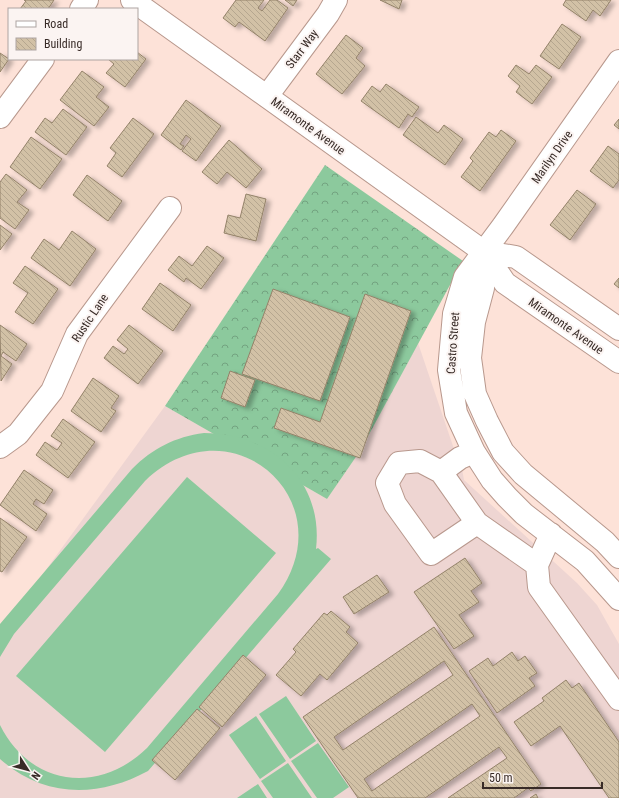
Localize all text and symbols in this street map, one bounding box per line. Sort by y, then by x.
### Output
legend [8,8,138,60]
text: Road [44,17,68,31]
street label: Starr Way [283,27,321,71]
text: Building [44,37,82,51]
street label: Miramonte Avenue [268,94,348,158]
street label: Marilyn Drive [529,127,576,186]
street label: Rustic Lane [69,291,111,345]
street label: Miramonte Avenue [526,295,606,357]
street label: Castro Street [444,311,462,374]
north arrow [8,750,48,790]
scale bar [483,764,602,790]
text: N [28,769,43,782]
text: 50 m [489,771,513,785]

